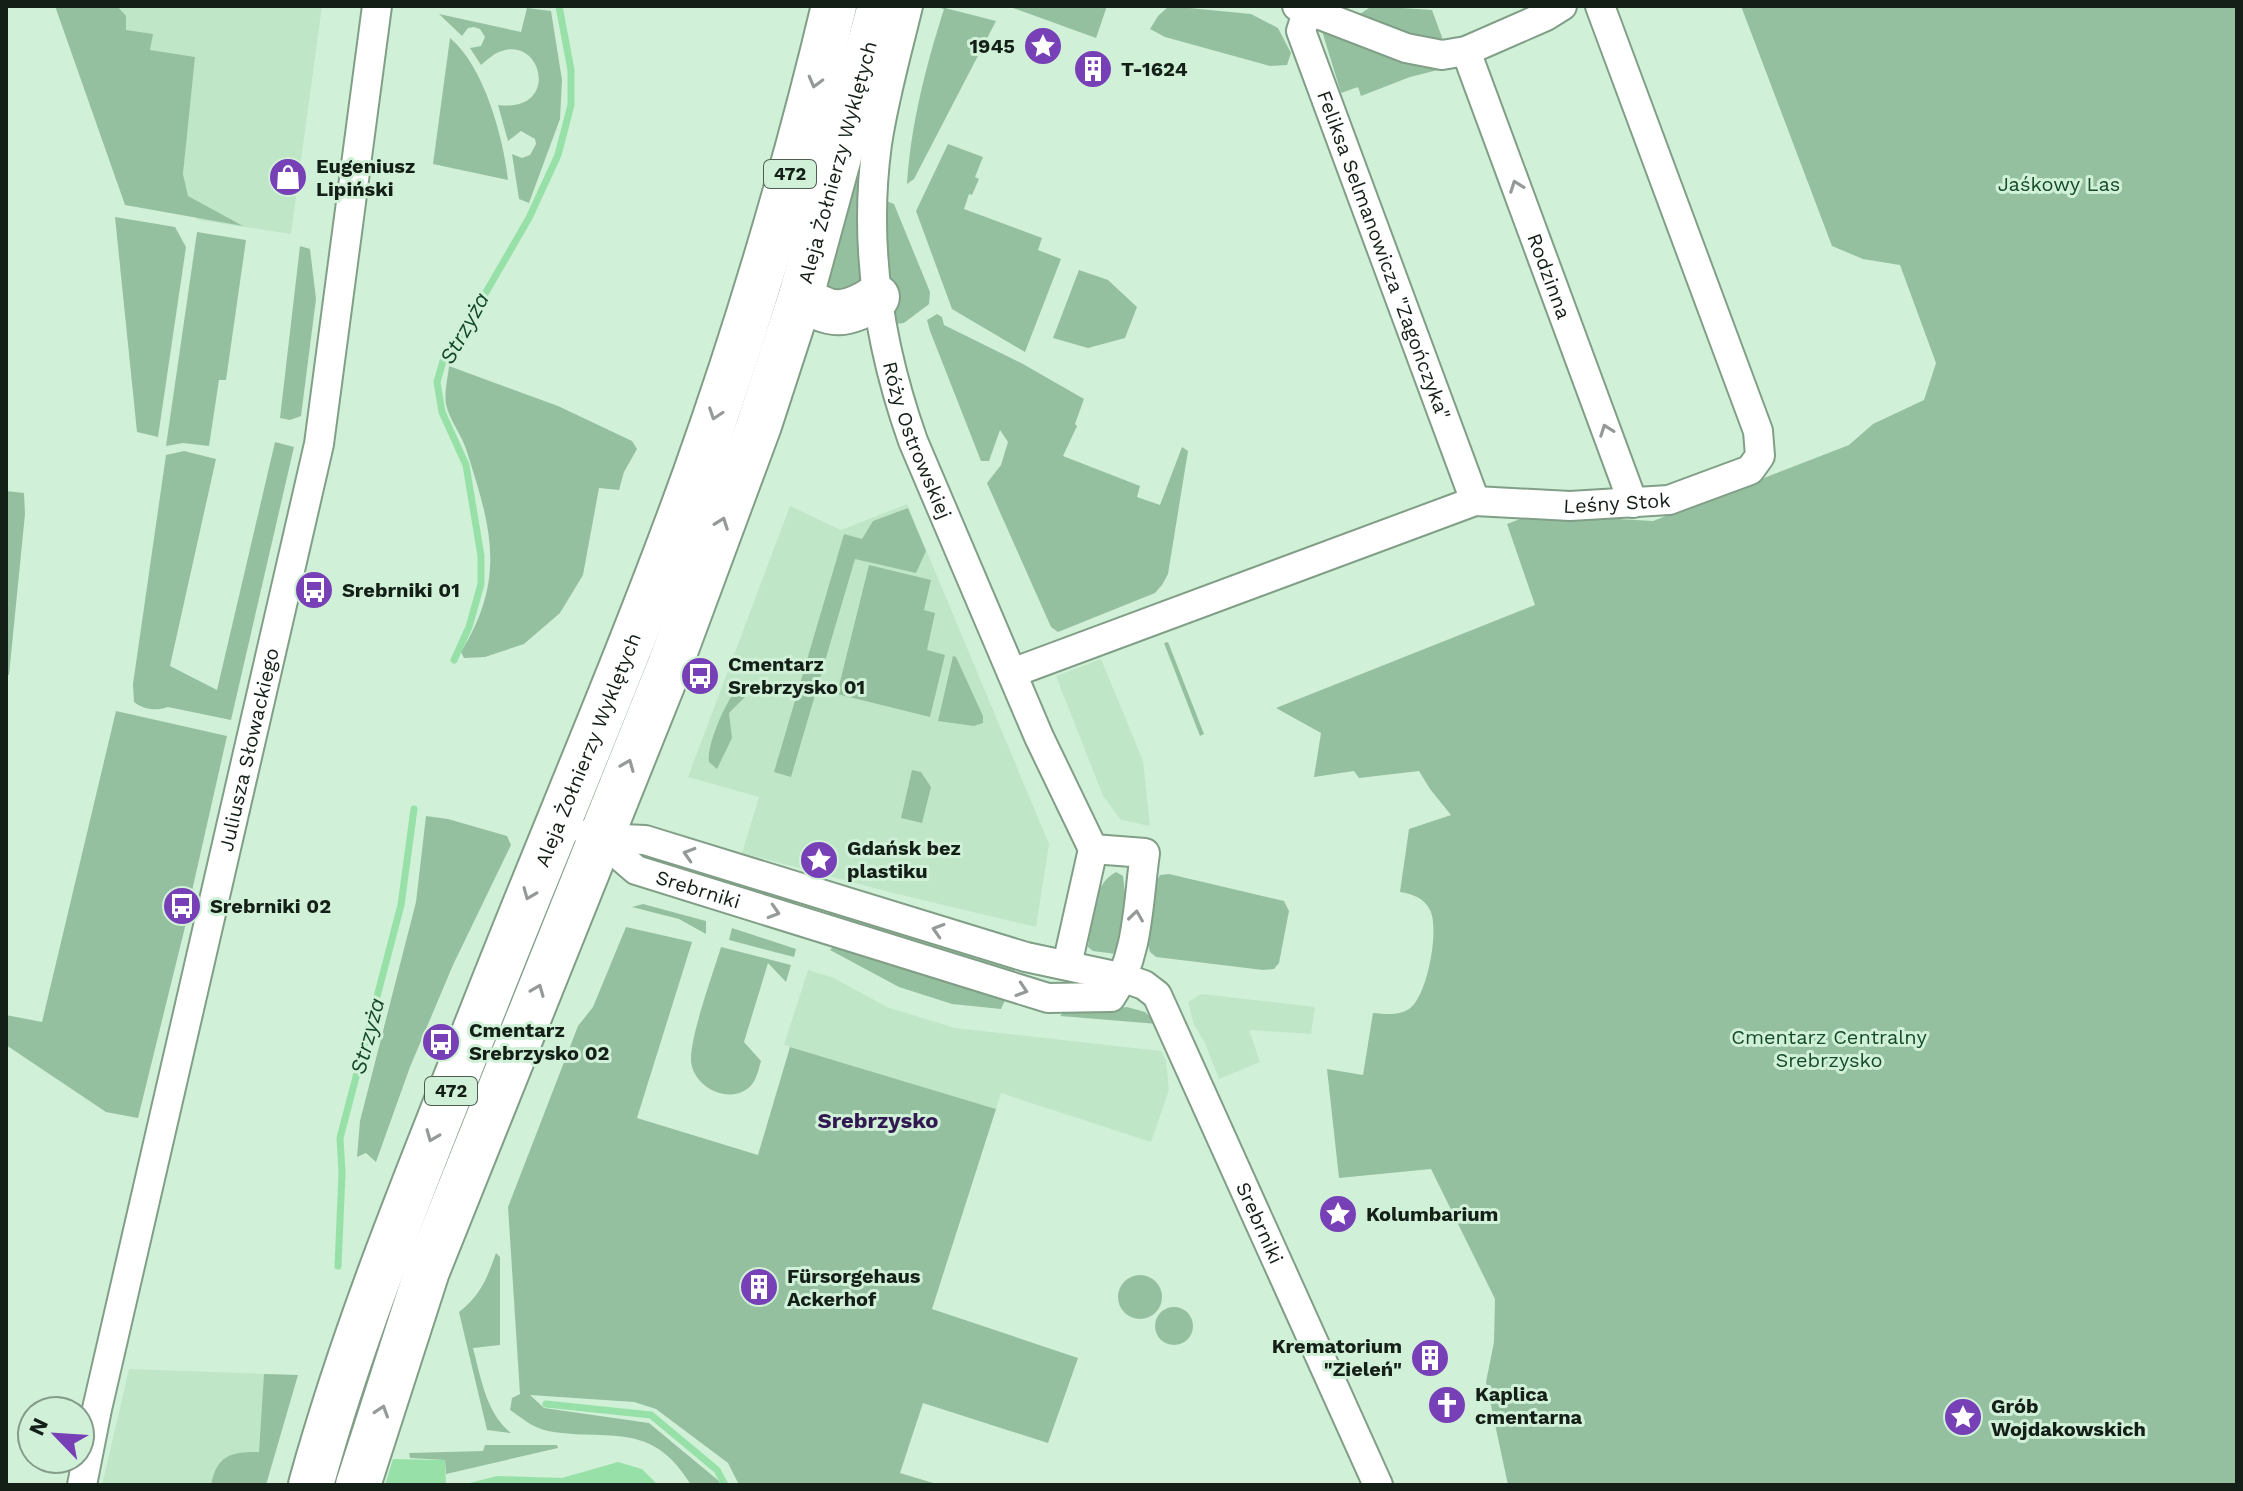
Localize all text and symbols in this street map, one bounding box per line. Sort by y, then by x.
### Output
place icon: 1945 [1022,25,1064,67]
place label: 1945 [969,34,1015,58]
street label: Aleja Żołnierzy Wyklętych [793,38,882,286]
building icon: T-1624 [1072,48,1114,90]
place label: T-1624 [1121,57,1188,81]
one-way arrow [808,74,824,88]
street label: Feliksa Selmanowicza "Zagończyka" [1312,87,1456,423]
place label: Eugeniusz Lipiński [316,154,415,201]
shop icon: Eugeniusz Lipiński [267,156,309,198]
road number: 472 [764,160,816,188]
park label: Jaśkowy Las [1998,172,2120,196]
one-way arrow [1509,180,1525,194]
street label: Rodzinna [1522,230,1576,322]
water label: Strzyża [435,288,494,368]
street label: Róży Ostrowskiej [878,359,957,523]
one-way arrow [709,406,725,420]
one-way arrow [1599,424,1616,438]
street label: Leśny Stok [1563,488,1671,518]
one-way arrow [712,517,729,531]
bus stop icon: Srebrniki 01 [293,569,335,611]
place label: Srebrniki 01 [342,578,460,602]
street label: Aleja Żołnierzy Wyklętych [530,629,646,870]
street label: Juliusza Słowackiego [214,646,284,854]
place label: Cmentarz Srebrzysko 01 [728,652,865,699]
bus stop icon: Cmentarz Srebrzysko 01 [679,655,721,697]
one-way arrow [619,759,635,773]
place label: Gdańsk bez plastiku [847,836,961,883]
place icon: Gdańsk bez plastiku [798,839,840,881]
one-way arrow [683,847,697,863]
street label: Srebrniki [653,865,743,914]
bus stop icon: Srebrniki 02 [161,885,203,927]
one-way arrow [522,886,538,900]
place label: Srebrniki 02 [210,894,331,918]
one-way arrow [767,903,780,919]
one-way arrow [1127,910,1144,923]
one-way arrow [931,923,945,939]
one-way arrow [1015,981,1028,997]
one-way arrow [528,984,545,998]
water label: Strzyża [345,995,390,1077]
place label: Cmentarz Srebrzysko 02 [469,1018,610,1065]
bus stop icon: Cmentarz Srebrzysko 02 [420,1021,462,1063]
park label: Cmentarz Centralny Srebrzysko [1731,1025,1927,1072]
road number: 472 [425,1077,477,1105]
district label: Srebrzysko [818,1108,938,1133]
one-way arrow [426,1128,442,1142]
street label: Srebrniki [1231,1178,1289,1267]
place icon: Kolumbarium [1317,1193,1359,1235]
place label: Kolumbarium [1366,1202,1498,1226]
place label: Fürsorgehaus Ackerhof [787,1264,921,1311]
building icon: Fürsorgehaus Ackerhof [738,1266,780,1308]
place label: Krematorium "Zieleń" [1272,1334,1402,1381]
building icon: Krematorium "Zieleń" [1409,1337,1451,1379]
place label: Kaplica cmentarna [1475,1382,1583,1429]
church icon: Kaplica cmentarna [1426,1384,1468,1426]
place label: Grób Wojdakowskich [1991,1394,2146,1441]
north arrow [16,1395,96,1475]
place icon: Grób Wojdakowskich [1942,1396,1984,1438]
one-way arrow [372,1404,388,1418]
text: N [24,1414,53,1439]

